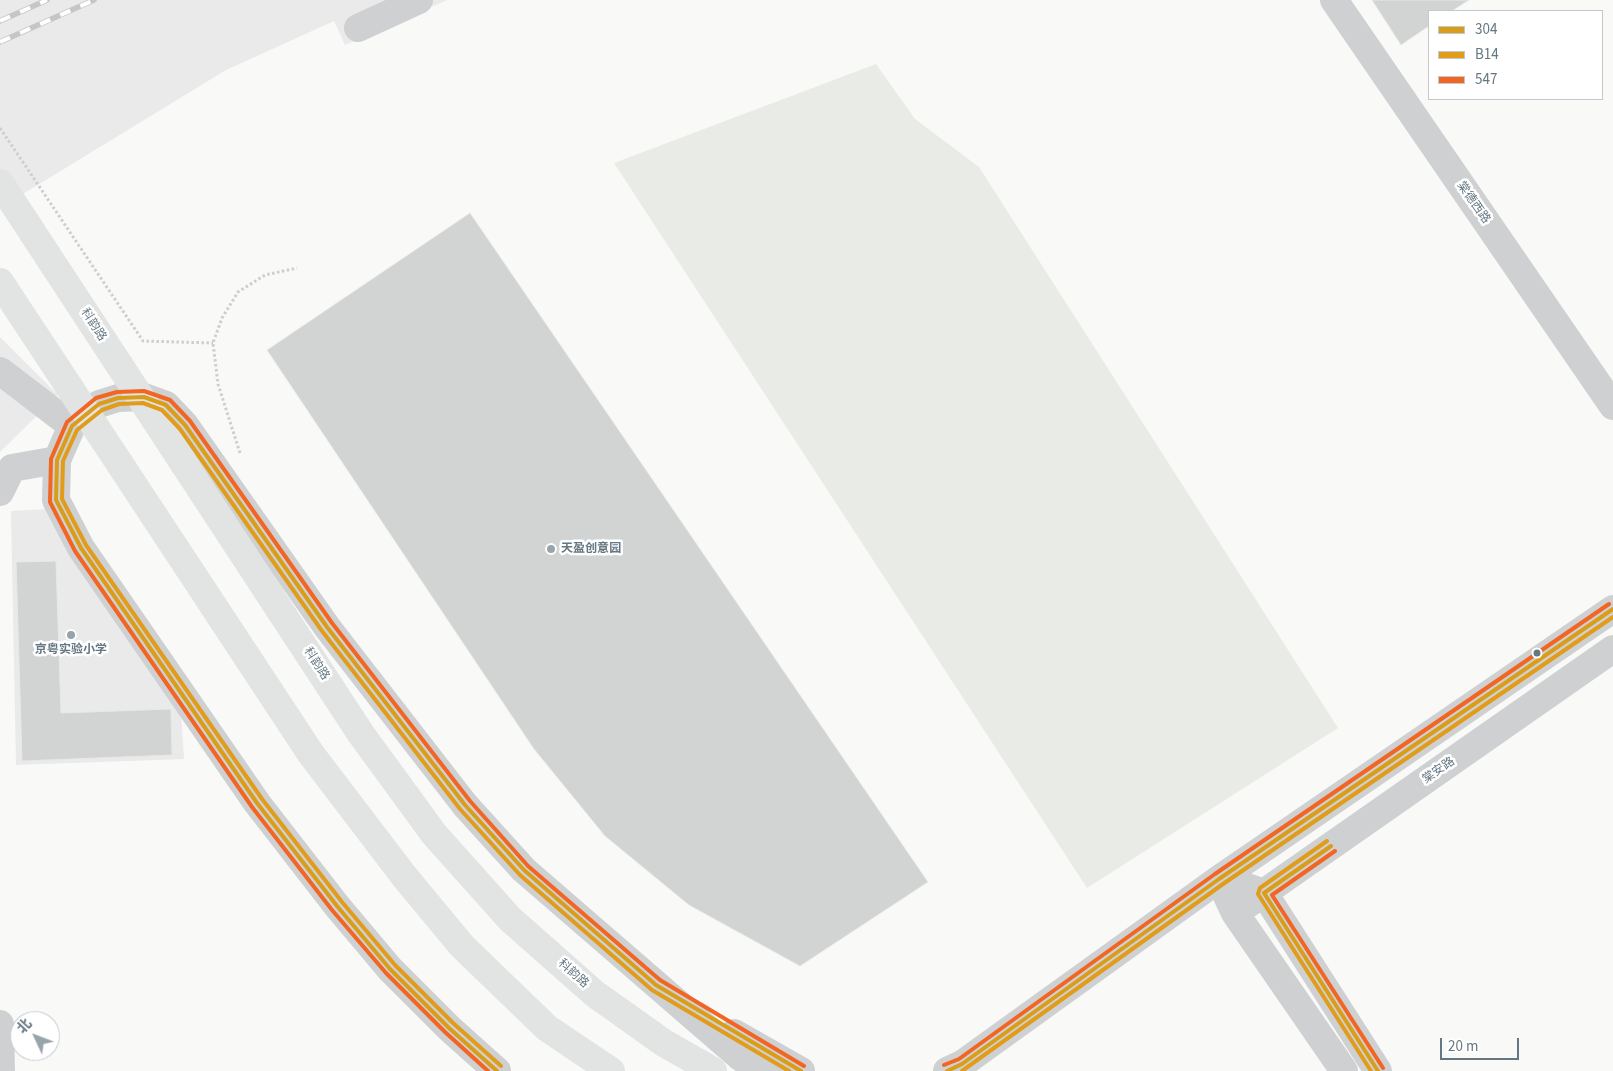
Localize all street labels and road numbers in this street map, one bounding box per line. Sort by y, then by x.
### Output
street label: 棠德西路 [1453,179,1493,227]
street label: 科韵路 [77,306,109,344]
street label: 科韵路 [300,645,332,683]
street label: 棠安路 [1420,755,1458,787]
street label: 科韵路 [555,957,591,991]

